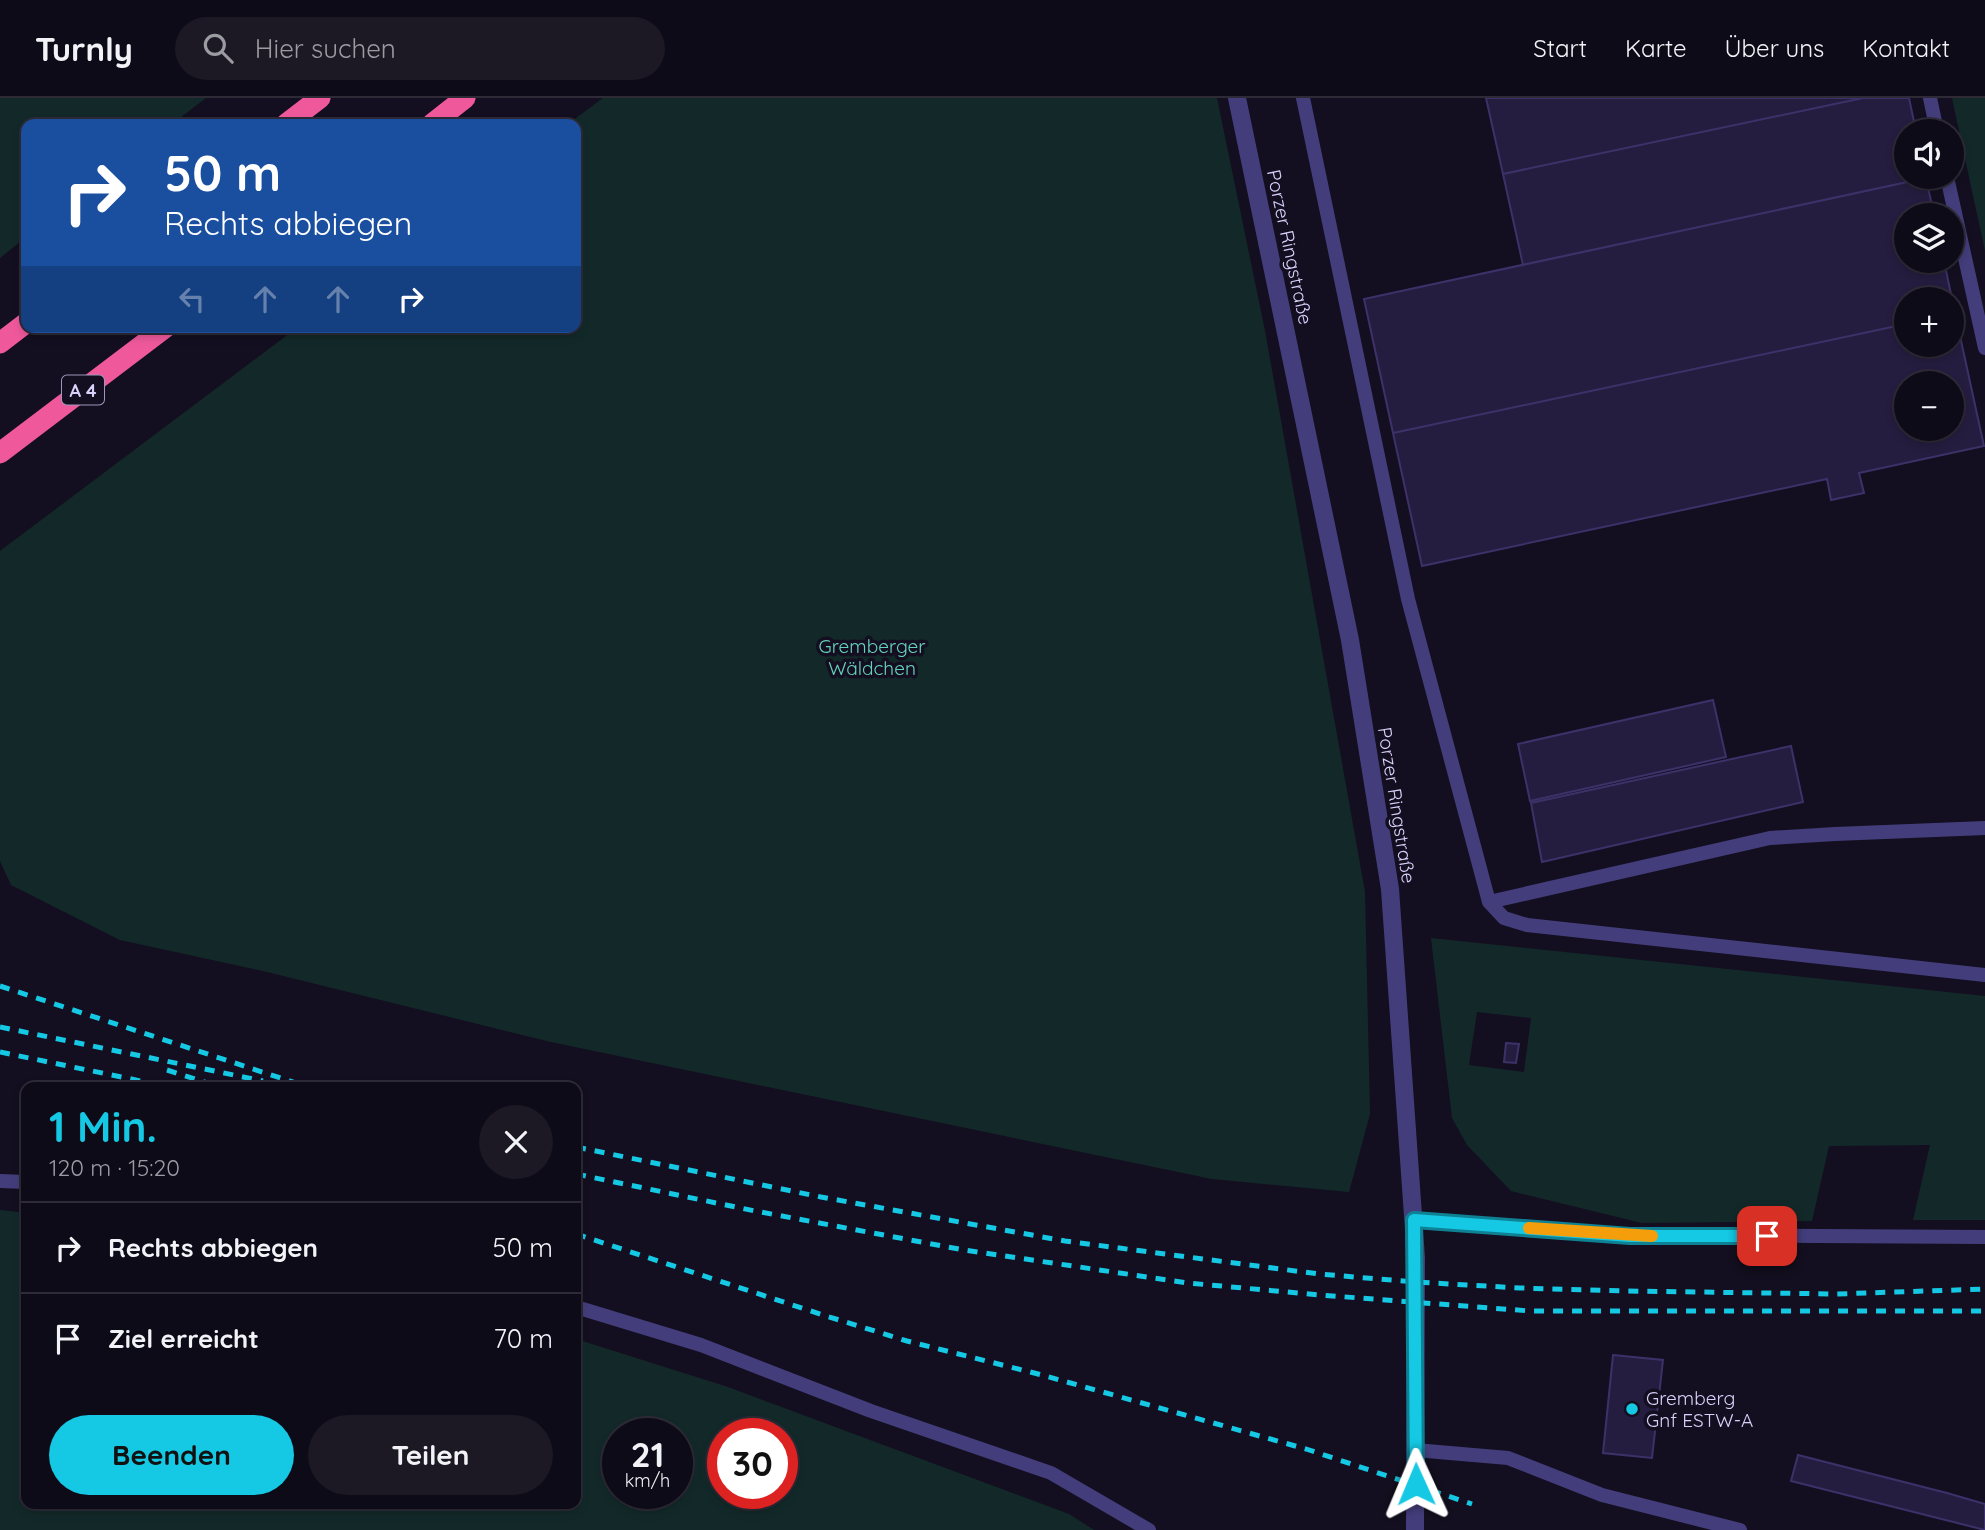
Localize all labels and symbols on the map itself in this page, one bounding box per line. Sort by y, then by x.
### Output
street label: Porzer Ringstraße [1262,167,1318,327]
road number: A 4 [62,376,104,404]
park label: Gremberger Wäldchen [819,634,926,680]
street label: Porzer Ringstraße [1373,725,1421,885]
pin [1737,1206,1797,1266]
place label: Gremberg Gnf ESTW-A [1646,1386,1753,1432]
marker: Gremberg Gnf ESTW-A [1624,1401,1640,1417]
speed limit sign: 30 [707,1418,798,1509]
position arrow [1379,1447,1453,1521]

